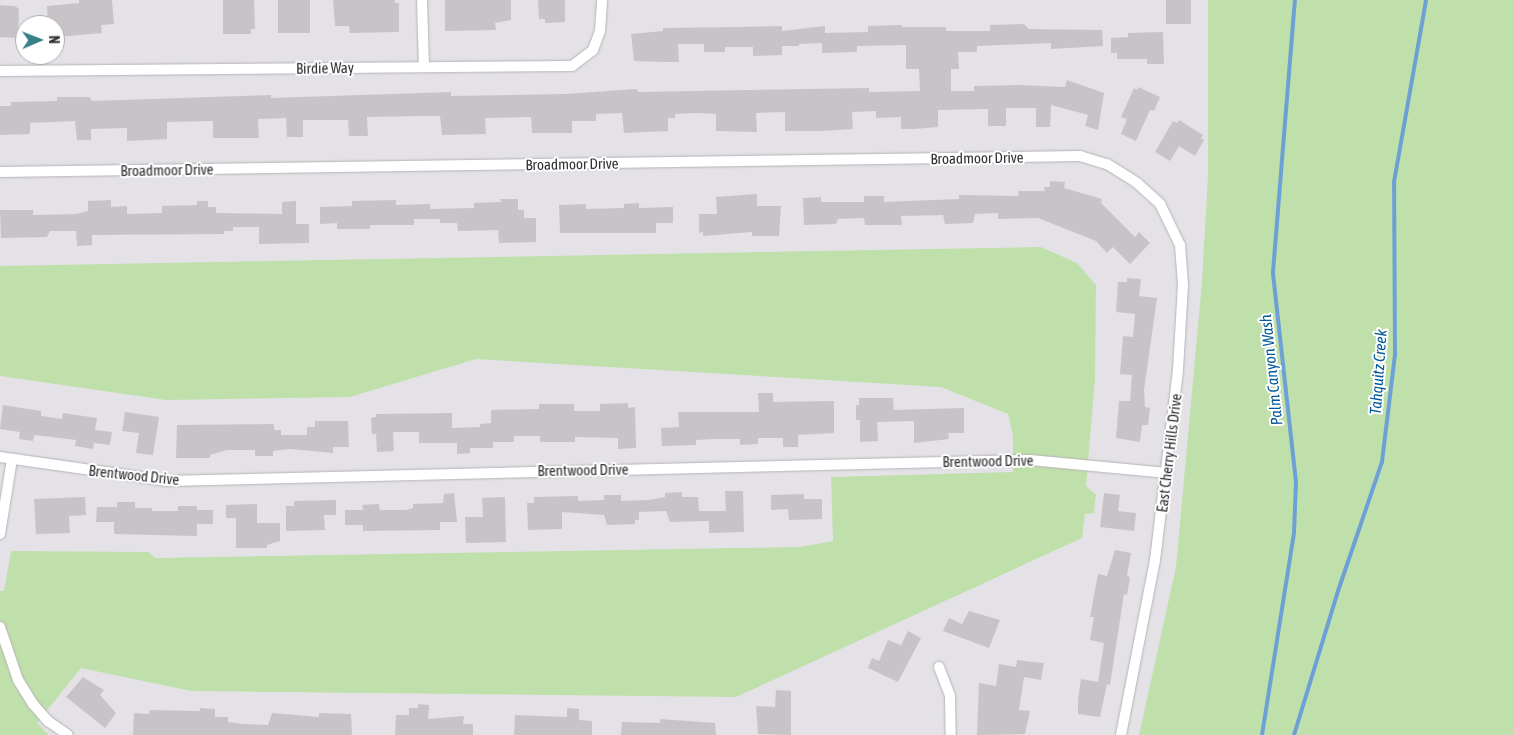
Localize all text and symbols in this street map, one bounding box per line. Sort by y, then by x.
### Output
north arrow [15,15,65,65]
text: N [46,35,62,44]
street label: Birdie Way [296,58,354,78]
street label: Broadmoor Drive [930,148,1024,168]
street label: Broadmoor Drive [525,154,619,174]
street label: Broadmoor Drive [120,160,214,180]
water label: Palm Canyon Wash [1256,314,1286,426]
water label: Tahquitz Creek [1365,329,1391,415]
street label: East Cherry Hills Drive [1153,393,1185,513]
street label: Brentwood Drive [942,451,1034,471]
street label: Brentwood Drive [537,460,629,480]
street label: Brentwood Drive [88,461,180,489]

